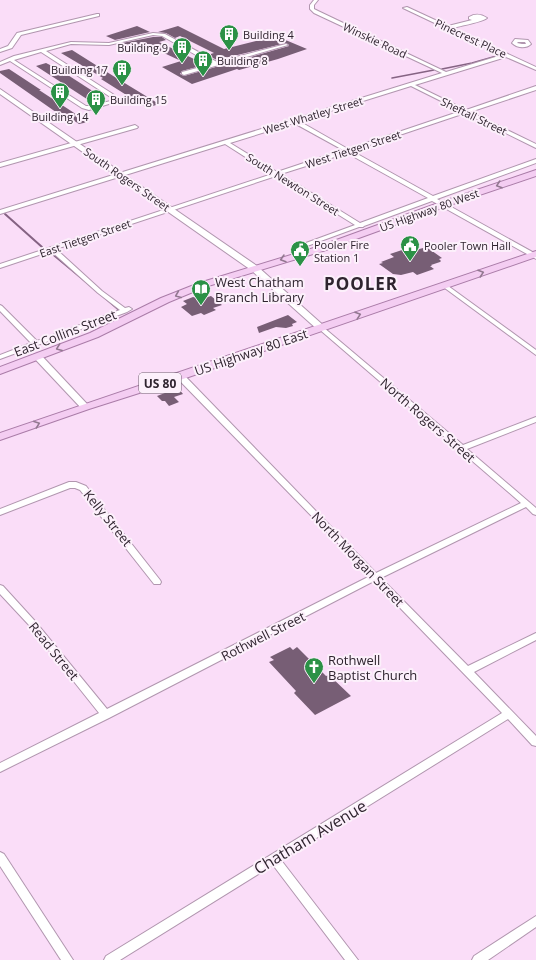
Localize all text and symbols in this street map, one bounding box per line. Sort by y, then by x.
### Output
street label: Pinecrest Place [433,15,509,61]
street label: Winskie Road [341,19,409,61]
building icon: Building 4 [218,23,240,51]
place label: Building 4 [243,27,294,42]
building icon: Building 9 [171,36,193,64]
place label: Building 9 [117,40,168,55]
building icon: Building 8 [192,49,214,77]
place label: Building 8 [217,53,268,68]
building icon: Building 17 [111,58,133,86]
place label: Building 17 [51,62,108,77]
building icon: Building 14 [49,81,71,109]
building icon: Building 15 [85,88,107,116]
place label: Building 15 [110,92,167,107]
street label: West Whatley Street [261,93,365,137]
street label: Sheftall Street [438,94,510,139]
place label: Building 14 [31,109,89,124]
street label: West Tietgen Street [303,126,403,172]
street label: South Rogers Street [81,144,173,214]
street label: South Newton Street [244,149,342,219]
one-way arrow [496,181,503,189]
street label: US Highway 80 West [377,185,481,235]
street label: East Tietgen Street [37,215,133,261]
public building icon: Pooler Town Hall [399,234,421,262]
place label: Pooler Fire Station 1 [314,237,369,265]
place label: Pooler Town Hall [424,238,511,253]
public building icon: Pooler Fire Station 1 [289,239,311,267]
one-way arrow [280,254,287,263]
one-way arrow [477,269,484,278]
district label: POOLER [324,272,398,295]
place label: West Chatham Branch Library [215,273,304,306]
library icon: West Chatham Branch Library [190,278,212,306]
one-way arrow [174,290,182,298]
street label: East Collins Street [11,305,119,361]
one-way arrow [354,311,361,320]
street label: US Highway 80 East [192,324,310,380]
one-way arrow [56,344,63,352]
road number: US 80 [139,373,181,393]
street label: North Rogers Street [377,374,480,466]
one-way arrow [33,421,40,429]
street label: Kelly Street [80,486,137,550]
street label: North Morgan Street [308,508,408,611]
street label: Rothwell Street [218,607,308,665]
street label: Read Street [25,618,83,684]
place label: Rothwell Baptist Church [328,651,417,684]
church icon: Rothwell Baptist Church [303,656,325,684]
street label: Chatham Avenue [250,795,370,879]

